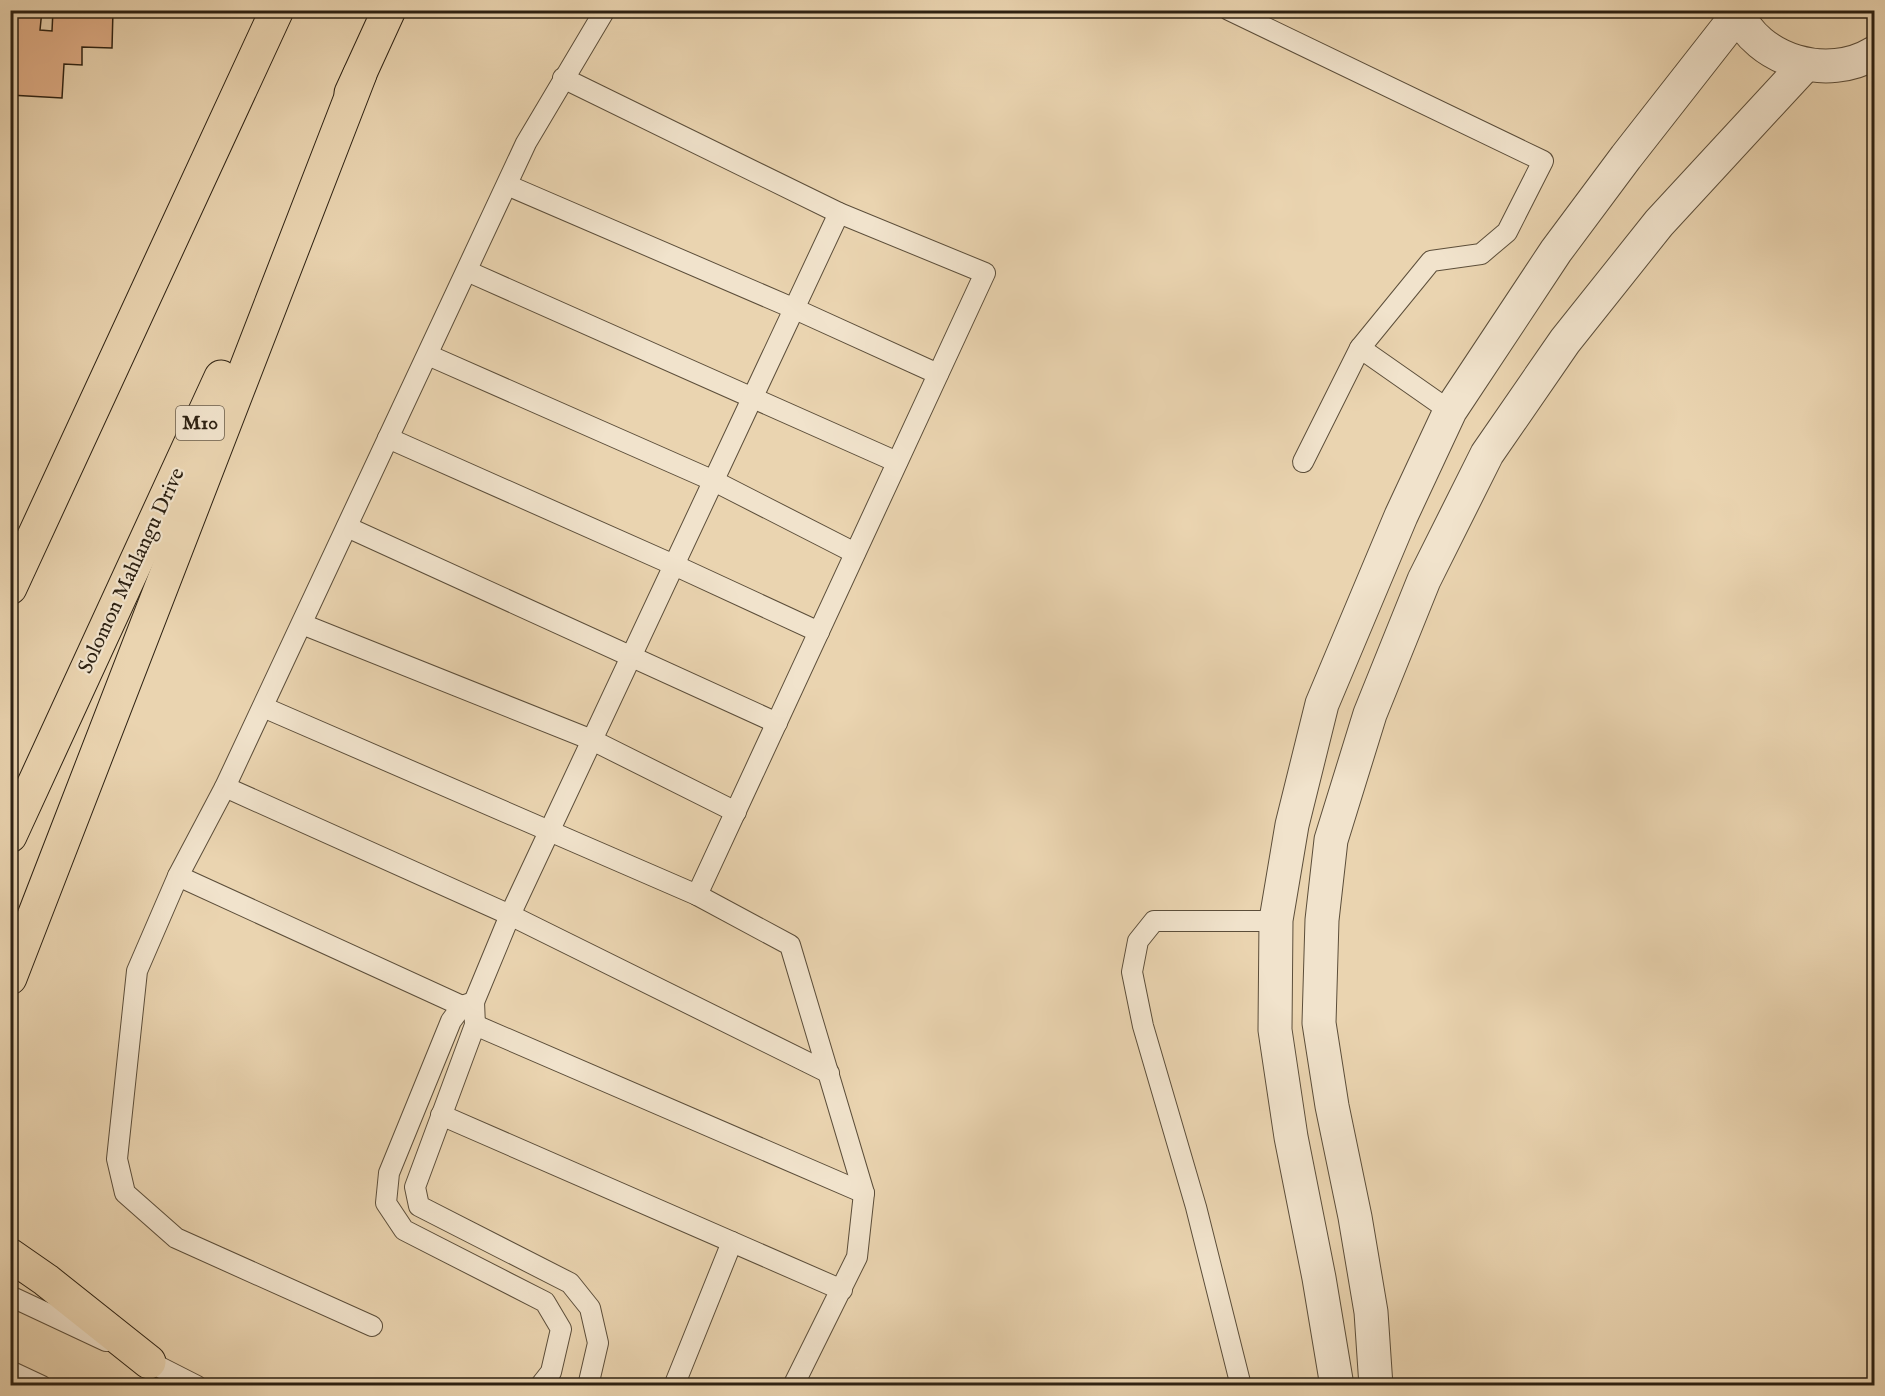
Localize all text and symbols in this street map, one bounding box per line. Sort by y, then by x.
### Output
road number: M10 [176,406,224,440]
street label: Solomon Mahlangu Drive [72,464,192,678]

